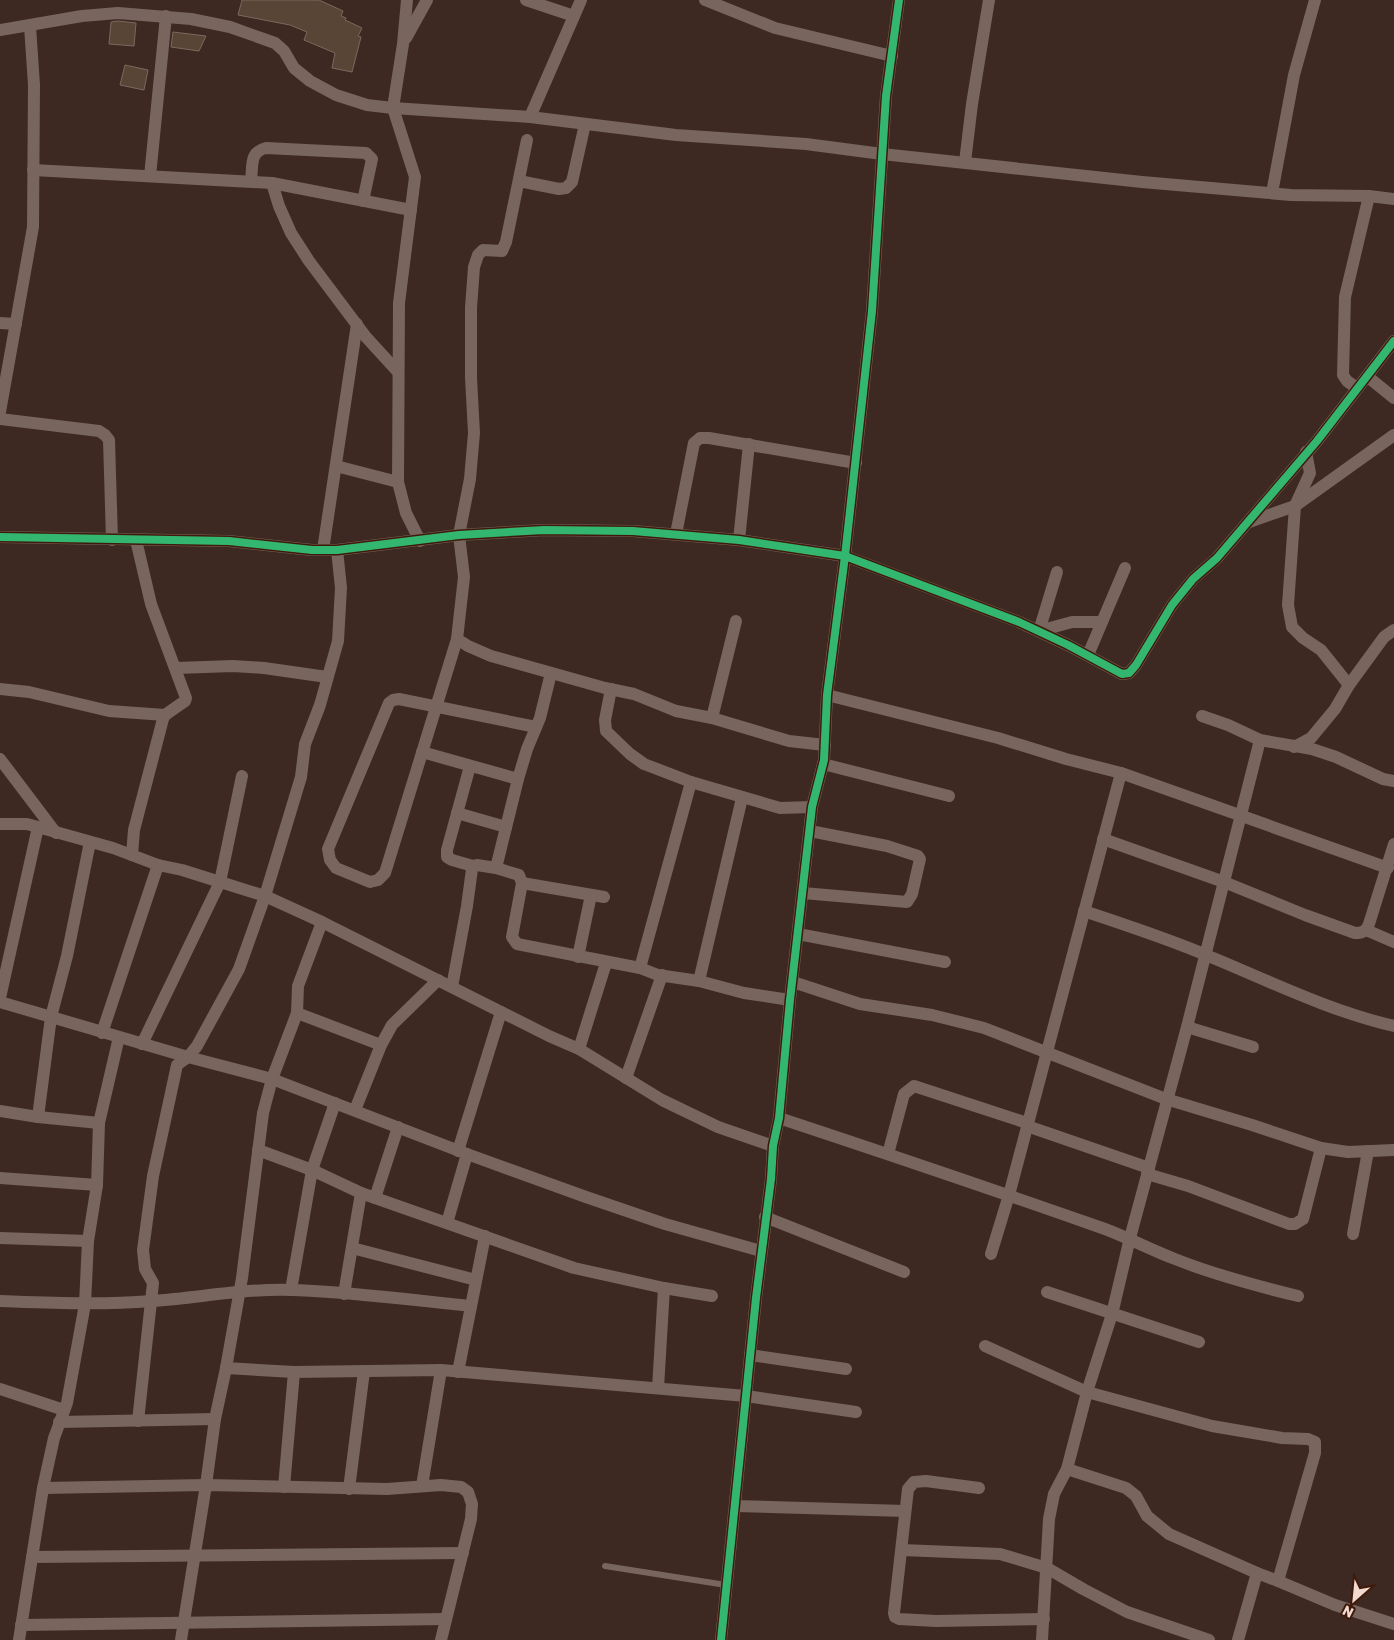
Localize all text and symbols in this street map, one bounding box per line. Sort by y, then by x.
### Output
north arrow [1329,1575,1379,1625]
text: N [1340,1601,1357,1621]

